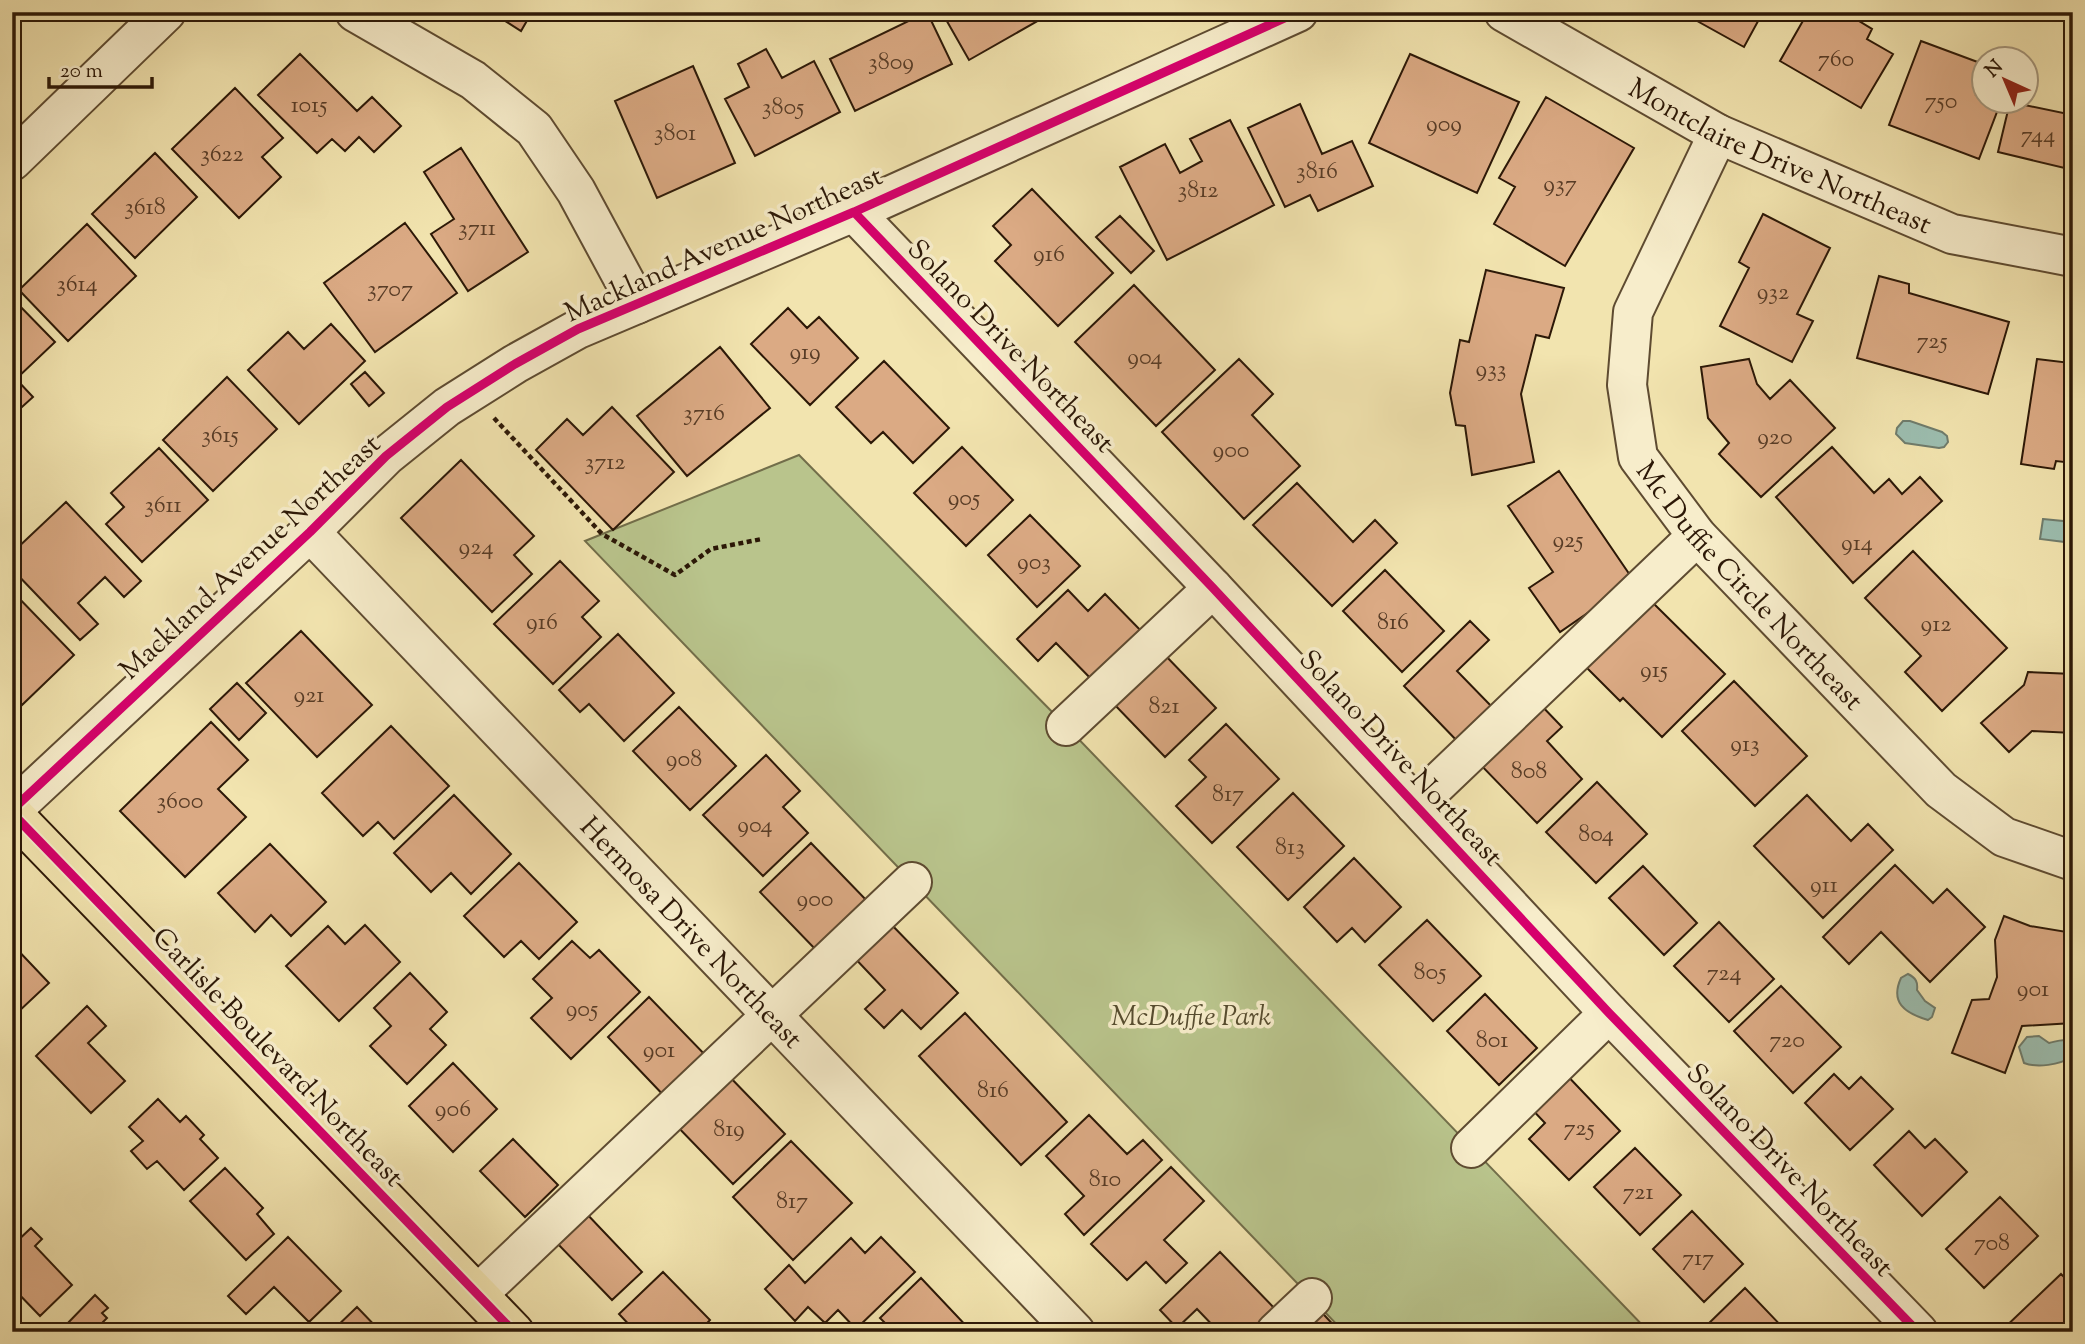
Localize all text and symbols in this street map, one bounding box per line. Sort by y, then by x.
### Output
house number: 760 [1818,43,1854,77]
scale bar [49,46,152,90]
house number: 3809 [868,46,914,80]
north arrow [1969,46,2039,116]
text: N [1980,55,2010,85]
text: 20 m [60,57,103,87]
street label: Montclaire Drive Northeast [1620,70,1937,246]
house number: 750 [1925,85,1957,119]
house number: 1015 [291,89,327,123]
house number: 3805 [762,91,804,125]
house number: 909 [1426,108,1462,142]
house number: 3801 [654,117,696,151]
house number: 744 [2021,119,2055,153]
house number: 3622 [200,138,244,172]
house number: 3816 [1296,155,1338,189]
street label: Mackland Avenue Northeast [559,157,890,334]
house number: 937 [1543,168,1577,202]
house number: 3812 [1177,174,1219,208]
house number: 3618 [124,191,166,225]
house number: 3711 [458,212,496,246]
street label: Solano Drive Northeast [897,231,1123,463]
house number: 916 [1033,238,1065,272]
house number: 3614 [56,268,98,302]
house number: 3707 [367,273,413,307]
house number: 932 [1757,276,1789,310]
house number: 725 [1916,325,1948,359]
house number: 919 [789,336,821,370]
house number: 904 [1127,341,1163,375]
house number: 933 [1475,353,1507,387]
house number: 3716 [683,397,725,431]
house number: 3615 [201,419,239,453]
house number: 920 [1757,421,1793,455]
street label: Mackland Avenue Northeast [111,426,391,690]
house number: 900 [1212,434,1250,468]
house number: 3712 [584,446,626,480]
street label: Mc Duffie Circle Northeast [1625,454,1872,721]
house number: 905 [948,482,980,516]
house number: 3611 [144,489,182,523]
house number: 925 [1552,524,1584,558]
house number: 914 [1841,527,1873,561]
house number: 924 [459,531,494,565]
house number: 903 [1017,546,1051,580]
house number: 916 [526,606,558,640]
house number: 816 [1377,606,1409,640]
house number: 912 [1920,608,1952,642]
street label: Solano Drive Northeast [1289,642,1511,877]
house number: 915 [1640,654,1668,688]
house number: 921 [293,679,325,713]
house number: 821 [1148,690,1180,724]
house number: 913 [1730,728,1760,762]
house number: 908 [666,743,702,777]
house number: 808 [1511,755,1547,789]
house number: 817 [1212,778,1244,812]
house number: 3600 [157,785,203,819]
street label: Hermosa Drive Northeast [569,809,811,1059]
house number: 904 [737,809,773,843]
house number: 804 [1578,818,1614,852]
house number: 813 [1275,831,1305,865]
house number: 911 [1810,869,1838,903]
house number: 900 [796,883,834,917]
street label: Carlisle Boulevard Northeast [142,919,412,1197]
house number: 805 [1414,956,1446,990]
house number: 724 [1706,957,1742,991]
house number: 901 [2017,973,2049,1007]
house number: 905 [566,993,598,1027]
park label: McDuffie Park [1111,998,1271,1038]
house number: 801 [1476,1024,1508,1058]
house number: 720 [1769,1024,1805,1058]
house number: 901 [643,1034,675,1068]
street label: Solano Drive Northeast [1676,1055,1902,1287]
house number: 816 [977,1074,1009,1108]
house number: 906 [435,1093,471,1127]
house number: 725 [1563,1112,1595,1146]
house number: 819 [713,1113,745,1147]
house number: 810 [1089,1163,1121,1197]
house number: 721 [1622,1176,1654,1210]
house number: 817 [776,1185,808,1219]
house number: 708 [1974,1227,2010,1261]
house number: 717 [1682,1242,1714,1276]

